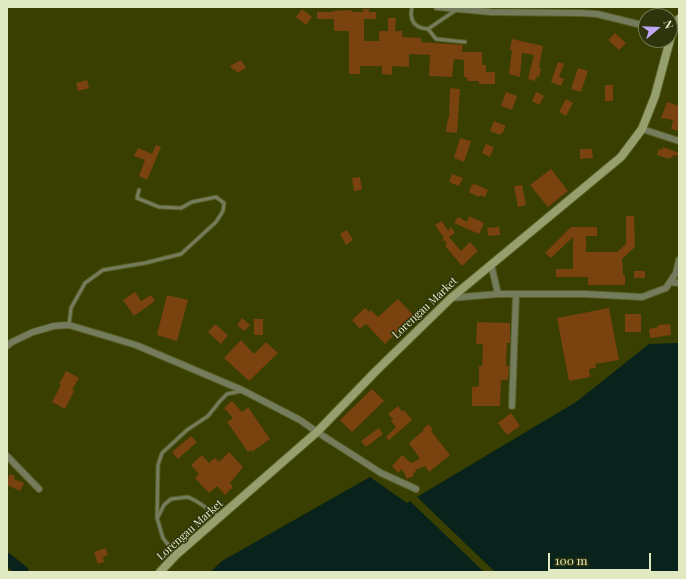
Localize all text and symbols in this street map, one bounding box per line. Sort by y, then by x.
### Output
north arrow [638,8,678,48]
text: N [660,18,677,30]
street label: Lorengau Market [390,274,460,342]
street label: Lorengau Market [154,497,226,563]
scale bar [550,545,653,571]
text: 100 m [555,552,587,568]

